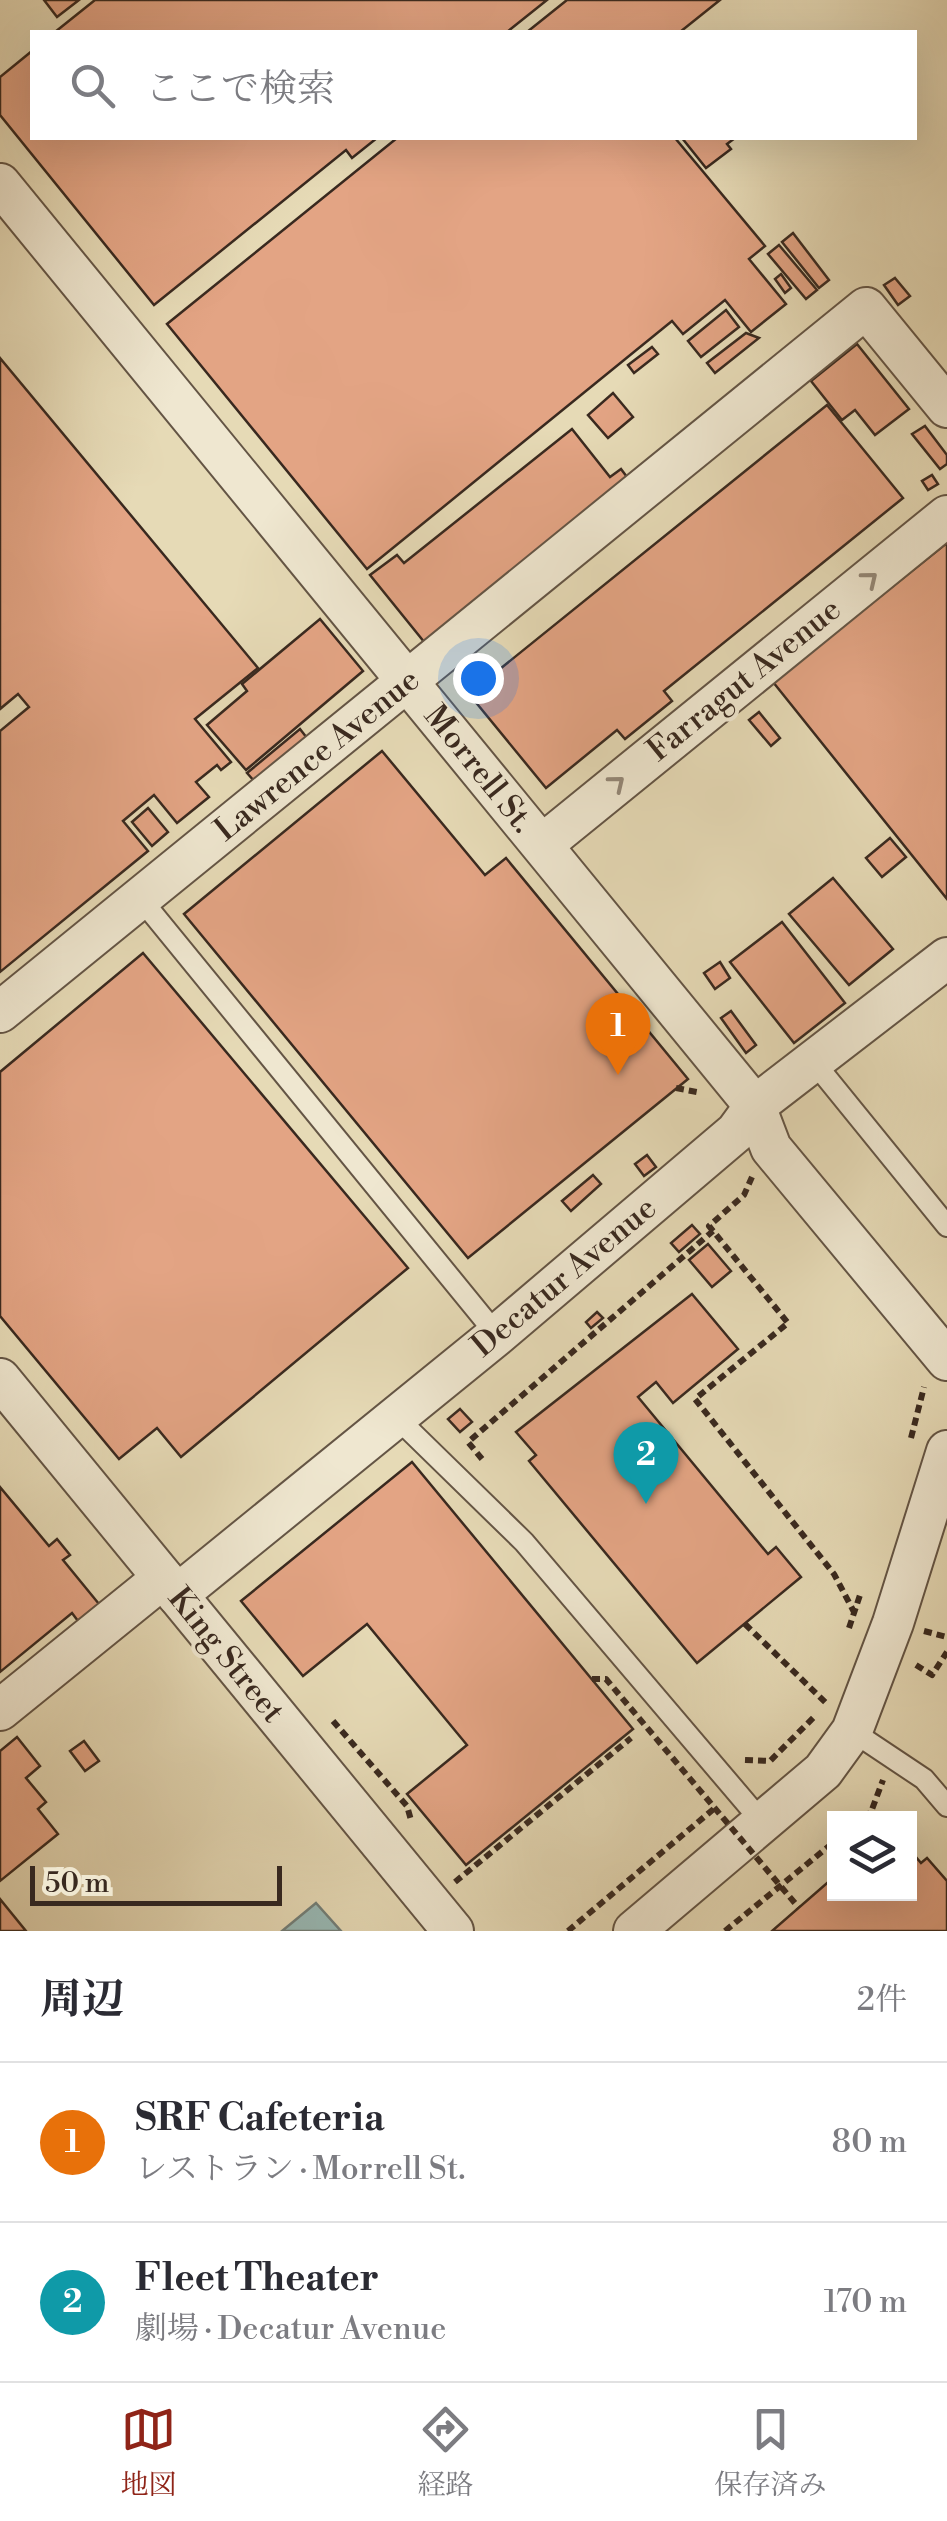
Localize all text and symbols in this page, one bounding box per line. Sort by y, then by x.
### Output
search box [30,30,917,140]
icon: search [65,58,120,113]
text: ここで検索 [145,66,335,113]
one-way arrow [858,573,876,591]
street label: Farragut Avenue [639,590,849,770]
your location [453,653,504,704]
street label: Lawrence Avenue [206,660,428,850]
street label: Morrell St. [415,697,543,841]
one-way arrow [606,777,624,795]
pin: 1 [586,992,650,1075]
street label: Decatur Avenue [463,1188,665,1366]
pin: 2 [614,1422,678,1504]
street label: King Street [159,1579,293,1731]
map controls [827,1811,917,1901]
button: layers [827,1811,917,1901]
scale bar [30,1861,282,1906]
text: 50 m [45,1866,109,1901]
text: 周辺 [40,1974,124,2027]
text: 2件 [857,1980,907,2020]
text: SRF Cafeteria [135,2095,385,2142]
text: 1 [65,2122,80,2162]
text: 80 m [832,2122,907,2162]
text: レストラン · Morrell St. [135,2149,465,2189]
text: Fleet Theater [135,2255,379,2302]
text: 2 [62,2282,83,2322]
text: 170 m [824,2282,907,2322]
text: 劇場 · Decatur Avenue [135,2309,446,2349]
tab: 地図 [120,2402,177,2503]
tab: 経路 [417,2402,474,2503]
tab: 保存済み [714,2402,827,2503]

